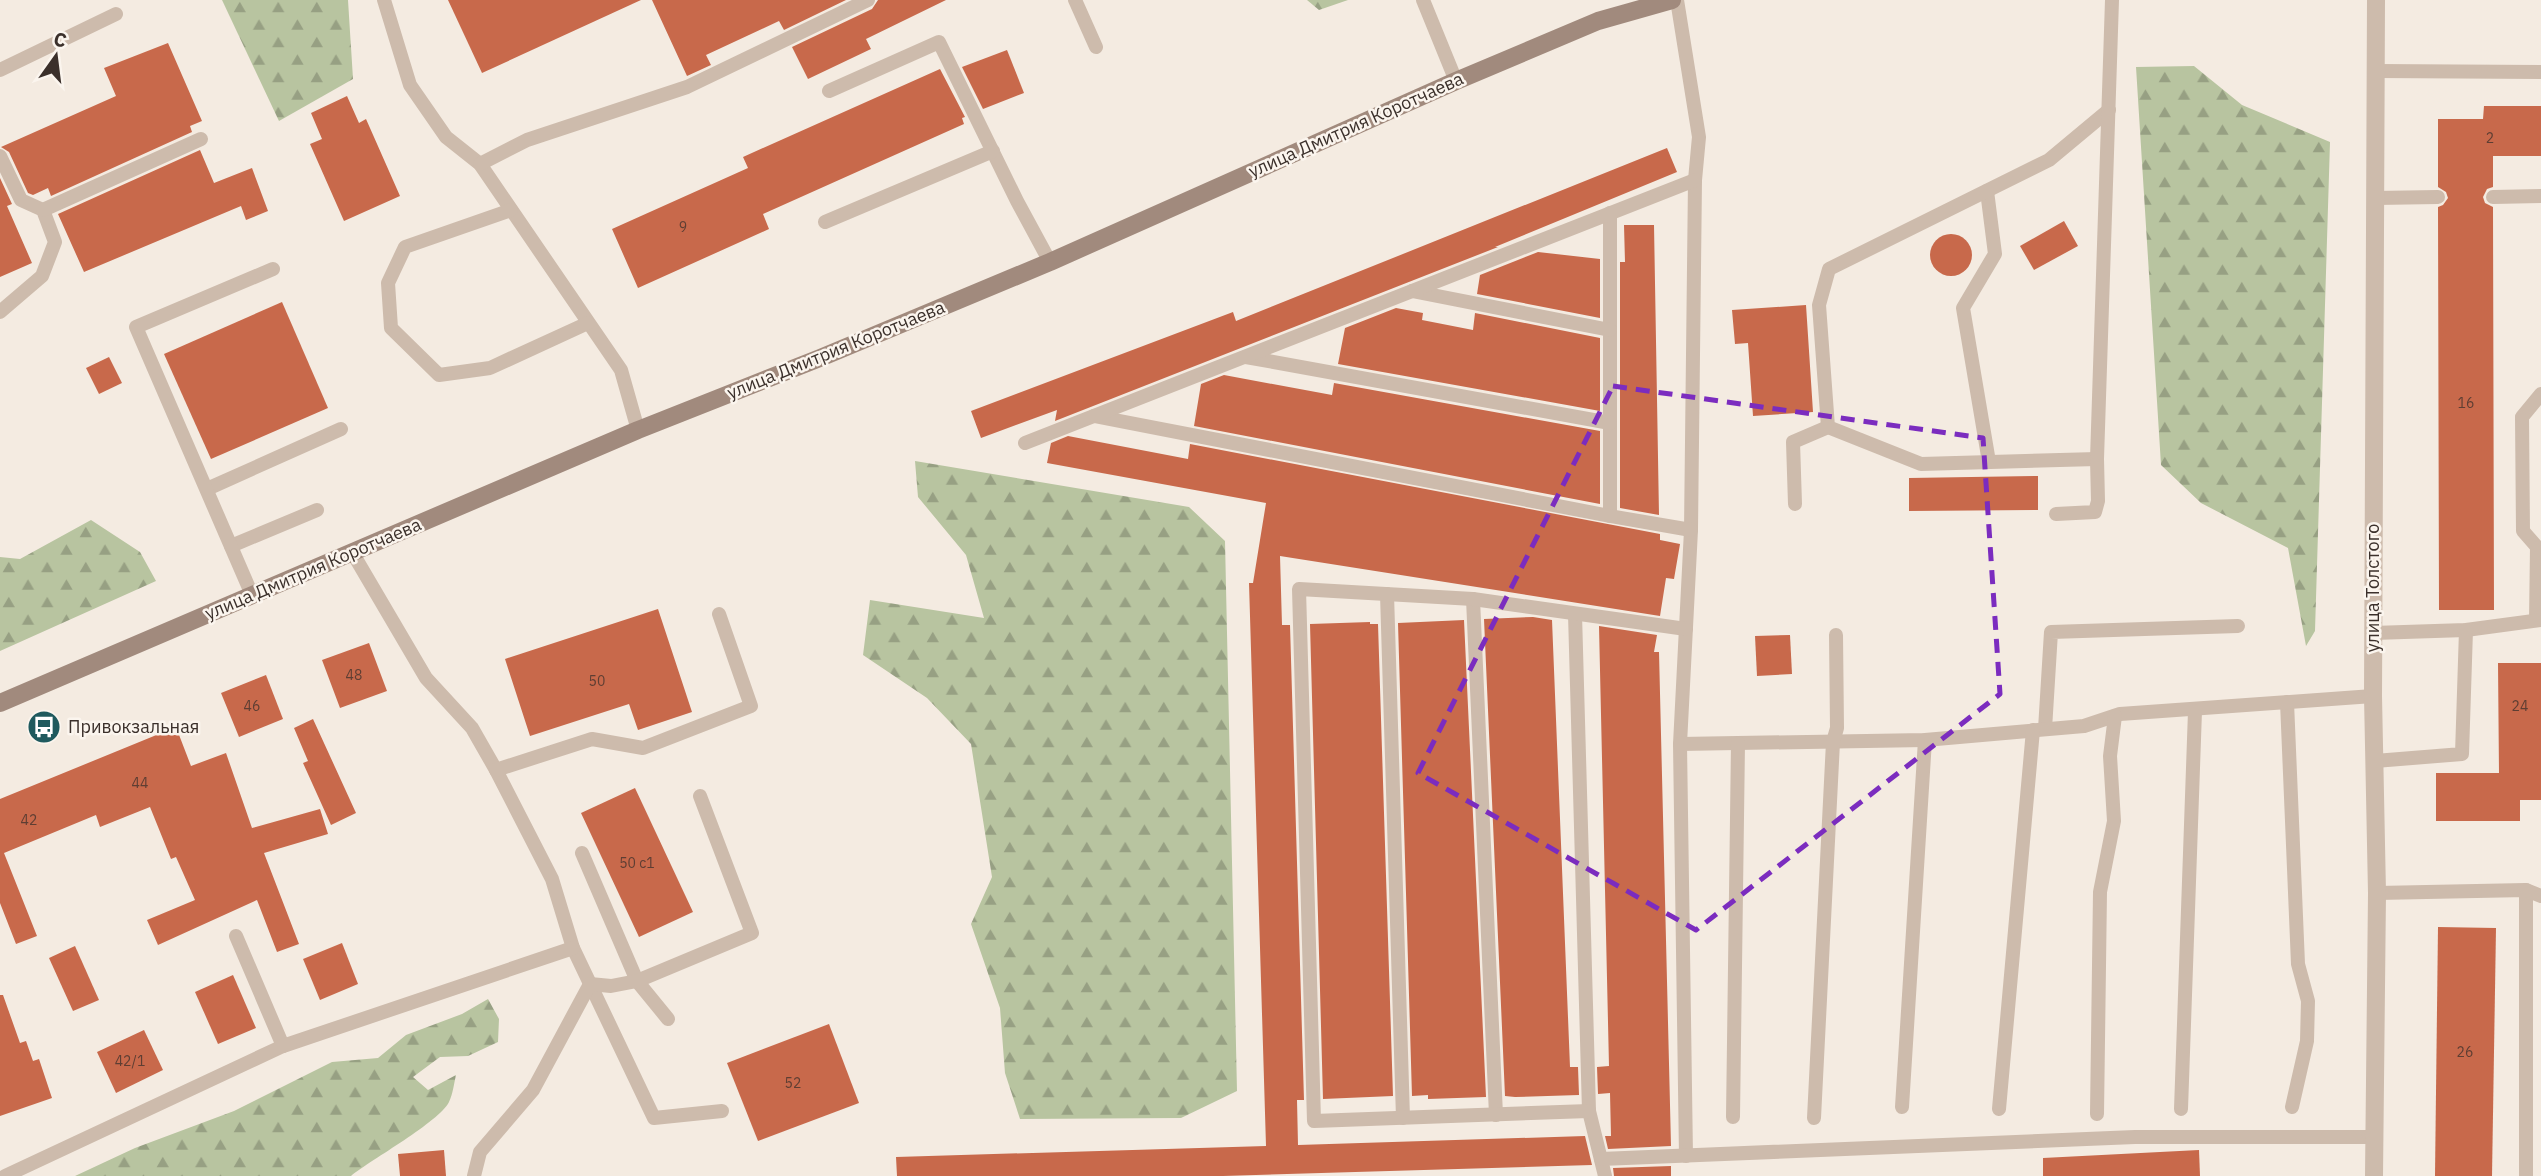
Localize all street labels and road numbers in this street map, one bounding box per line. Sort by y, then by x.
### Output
street label: улица Дмитрия Коротчаева [1245,67,1467,182]
street label: улица Дмитрия Коротчаева [724,295,948,404]
street label: улица Дмитрия Коротчаева [201,512,425,625]
street label: улица Толстого [2361,524,2384,652]

